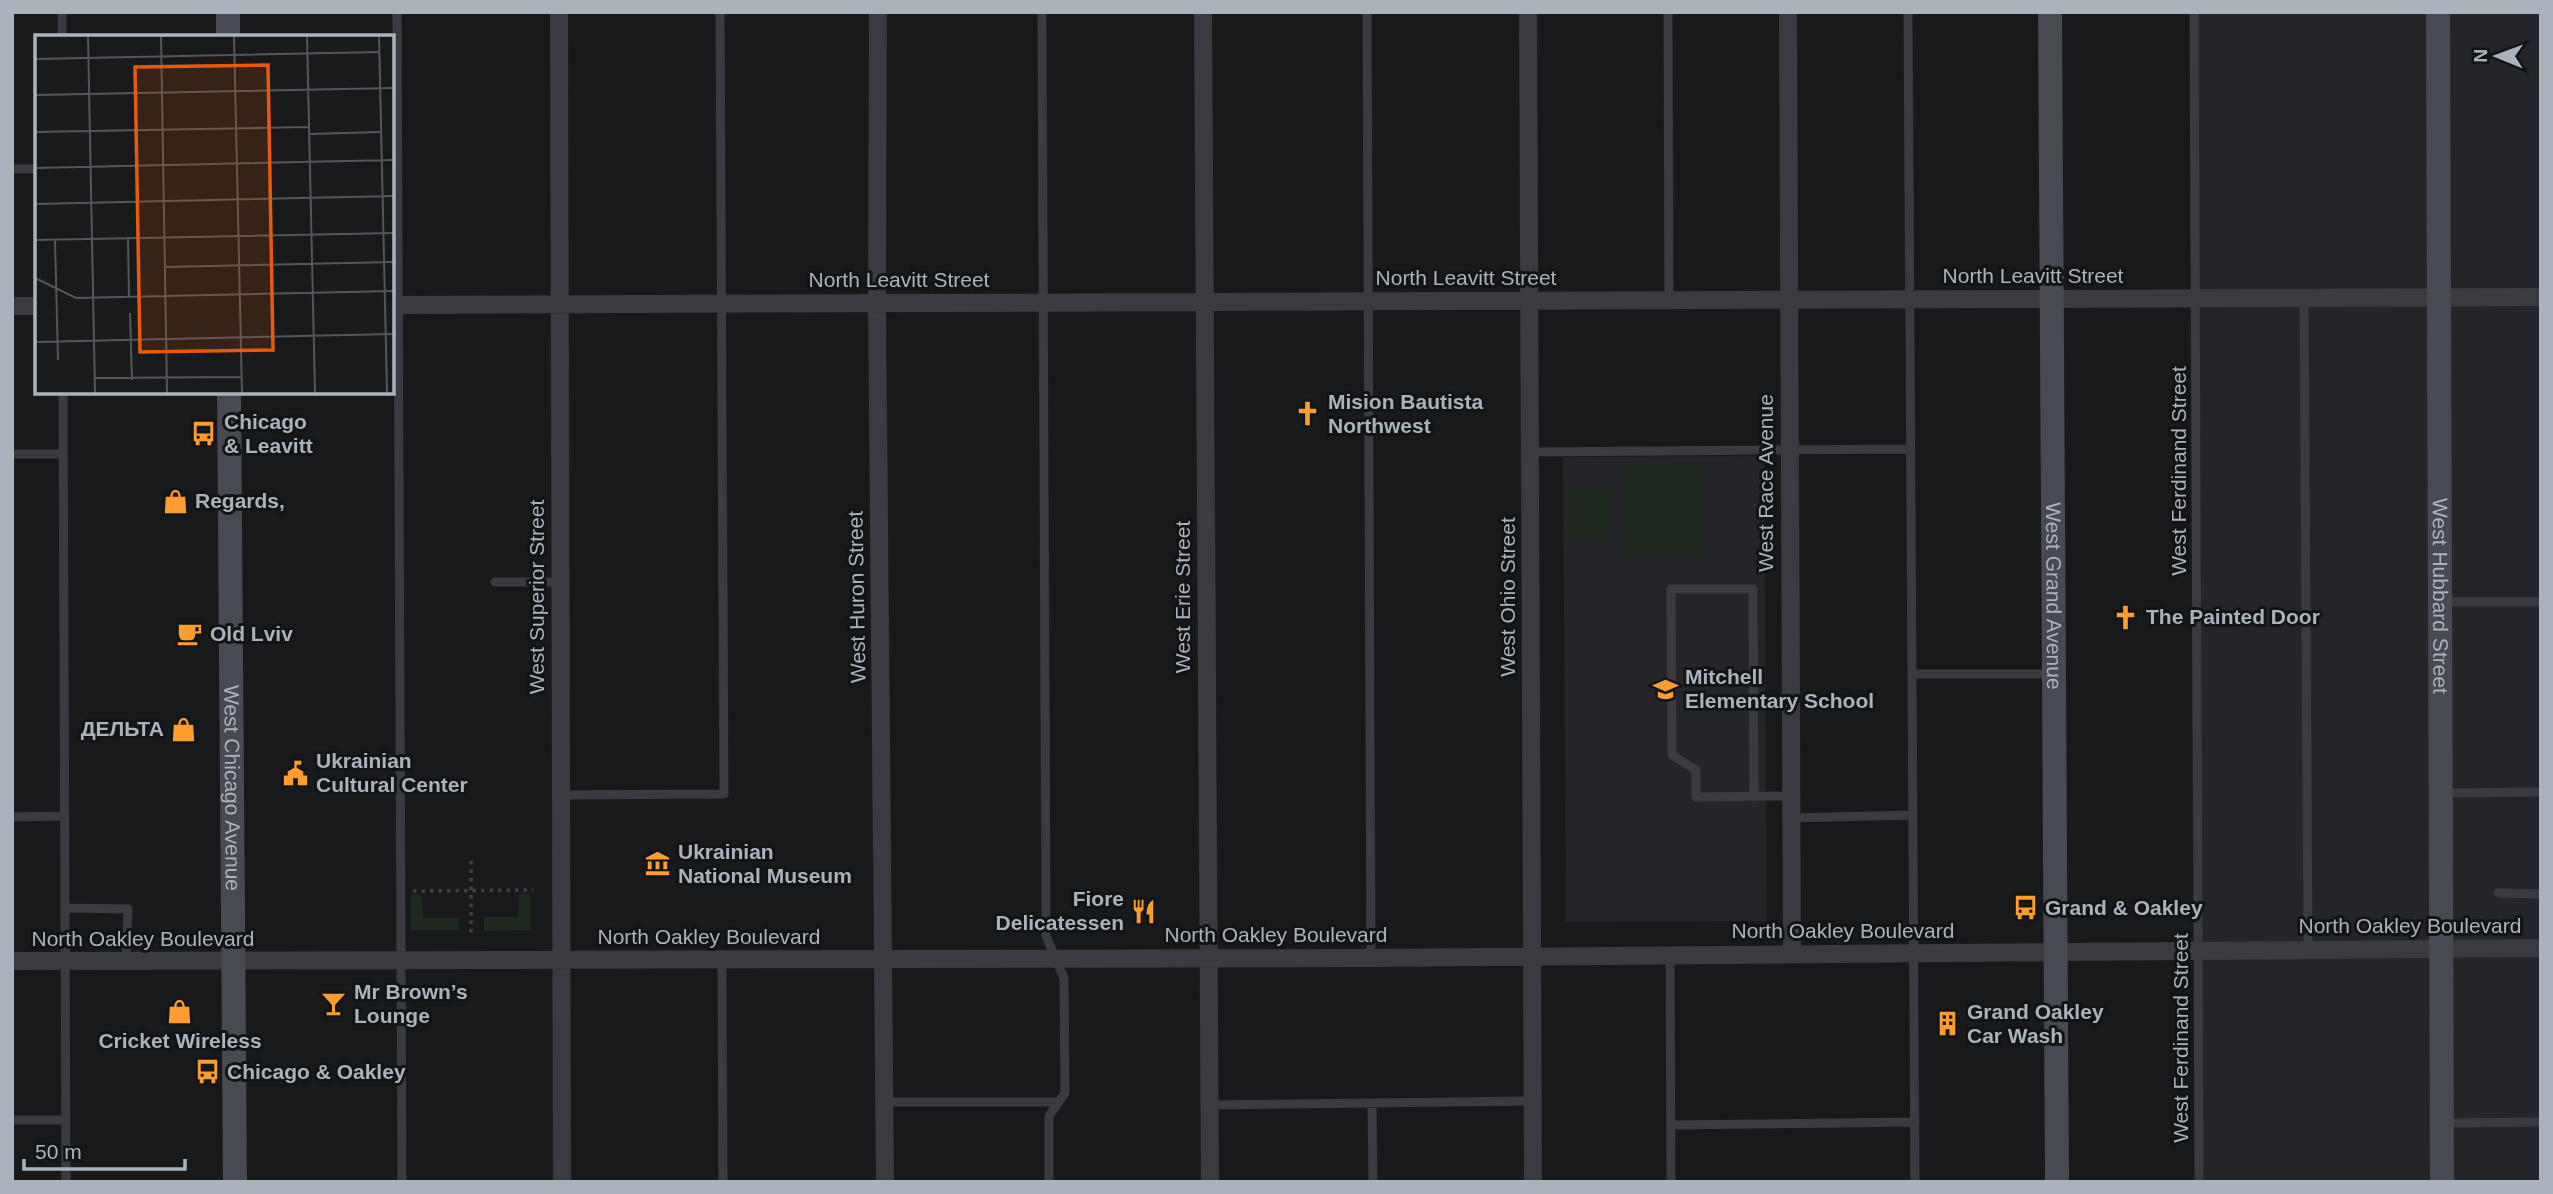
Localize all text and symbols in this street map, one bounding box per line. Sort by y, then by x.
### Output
north arrow [2462,21,2532,91]
inset map [35,35,394,394]
text: N [2470,49,2491,63]
street label: North Leavitt Street [1943,264,2124,287]
street label: North Leavitt Street [1376,266,1557,289]
street label: North Leavitt Street [809,268,990,291]
street label: West Ferdinand Street [2167,366,2190,576]
place label: Mision Bautista Northwest [1328,390,1484,437]
street label: West Race Avenue [1754,394,1777,572]
church icon: Mision Bautista Northwest [1294,400,1322,428]
place label: Chicago & Leavitt [224,410,313,457]
bus stop icon: Chicago & Leavitt [190,420,218,448]
shop icon: Regards, [161,487,189,515]
place label: Regards, [195,489,285,512]
street label: West Hubbard Street [2429,498,2452,694]
street label: West Superior Street [525,500,548,694]
street label: West Grand Avenue [2042,502,2066,690]
street label: West Huron Street [843,510,870,683]
street label: West Ohio Street [1496,517,1519,677]
street label: West Erie Street [1171,521,1194,673]
church icon: The Painted Door [2112,603,2140,631]
place label: The Painted Door [2146,605,2320,628]
cafe icon: Old Lviv [176,620,204,648]
place label: Old Lviv [210,622,293,645]
place label: Mitchell Elementary School [1685,665,1874,712]
school or university icon: Mitchell Elementary School [1651,675,1679,703]
street label: West Chicago Avenue [220,685,245,891]
shop icon: ДЕЛЬТА [170,715,198,743]
place label: ДЕЛЬТА [81,717,164,740]
place label: Ukrainian Cultural Center [316,749,468,796]
public building icon: Ukrainian Cultural Center [282,759,310,787]
place label: Ukrainian National Museum [678,840,852,887]
museum icon: Ukrainian National Museum [644,850,672,878]
place label: Fiore Delicatessen [996,887,1124,934]
bus stop icon: Grand & Oakley [2011,894,2039,922]
place label: Grand & Oakley [2045,896,2203,919]
restaurant icon: Fiore Delicatessen [1130,897,1158,925]
street label: North Oakley Boulevard [2299,914,2521,937]
street label: North Oakley Boulevard [1732,919,1954,942]
street label: North Oakley Boulevard [1165,923,1387,946]
street label: North Oakley Boulevard [598,925,820,948]
street label: North Oakley Boulevard [32,927,254,950]
street label: West Ferdinand Street [2169,933,2192,1143]
place label: Mr Brown’s Lounge [354,980,468,1027]
bar icon: Mr Brown’s Lounge [320,990,348,1018]
shop icon: Cricket Wireless [166,998,194,1026]
place label: Grand Oakley Car Wash [1967,1000,2104,1047]
building icon: Grand Oakley Car Wash [1933,1010,1961,1038]
place label: Cricket Wireless [98,1029,262,1052]
bus stop icon: Chicago & Oakley [193,1058,221,1086]
place label: Chicago & Oakley [227,1060,406,1083]
scale bar [24,1128,186,1172]
text: 50 m [35,1140,82,1163]

